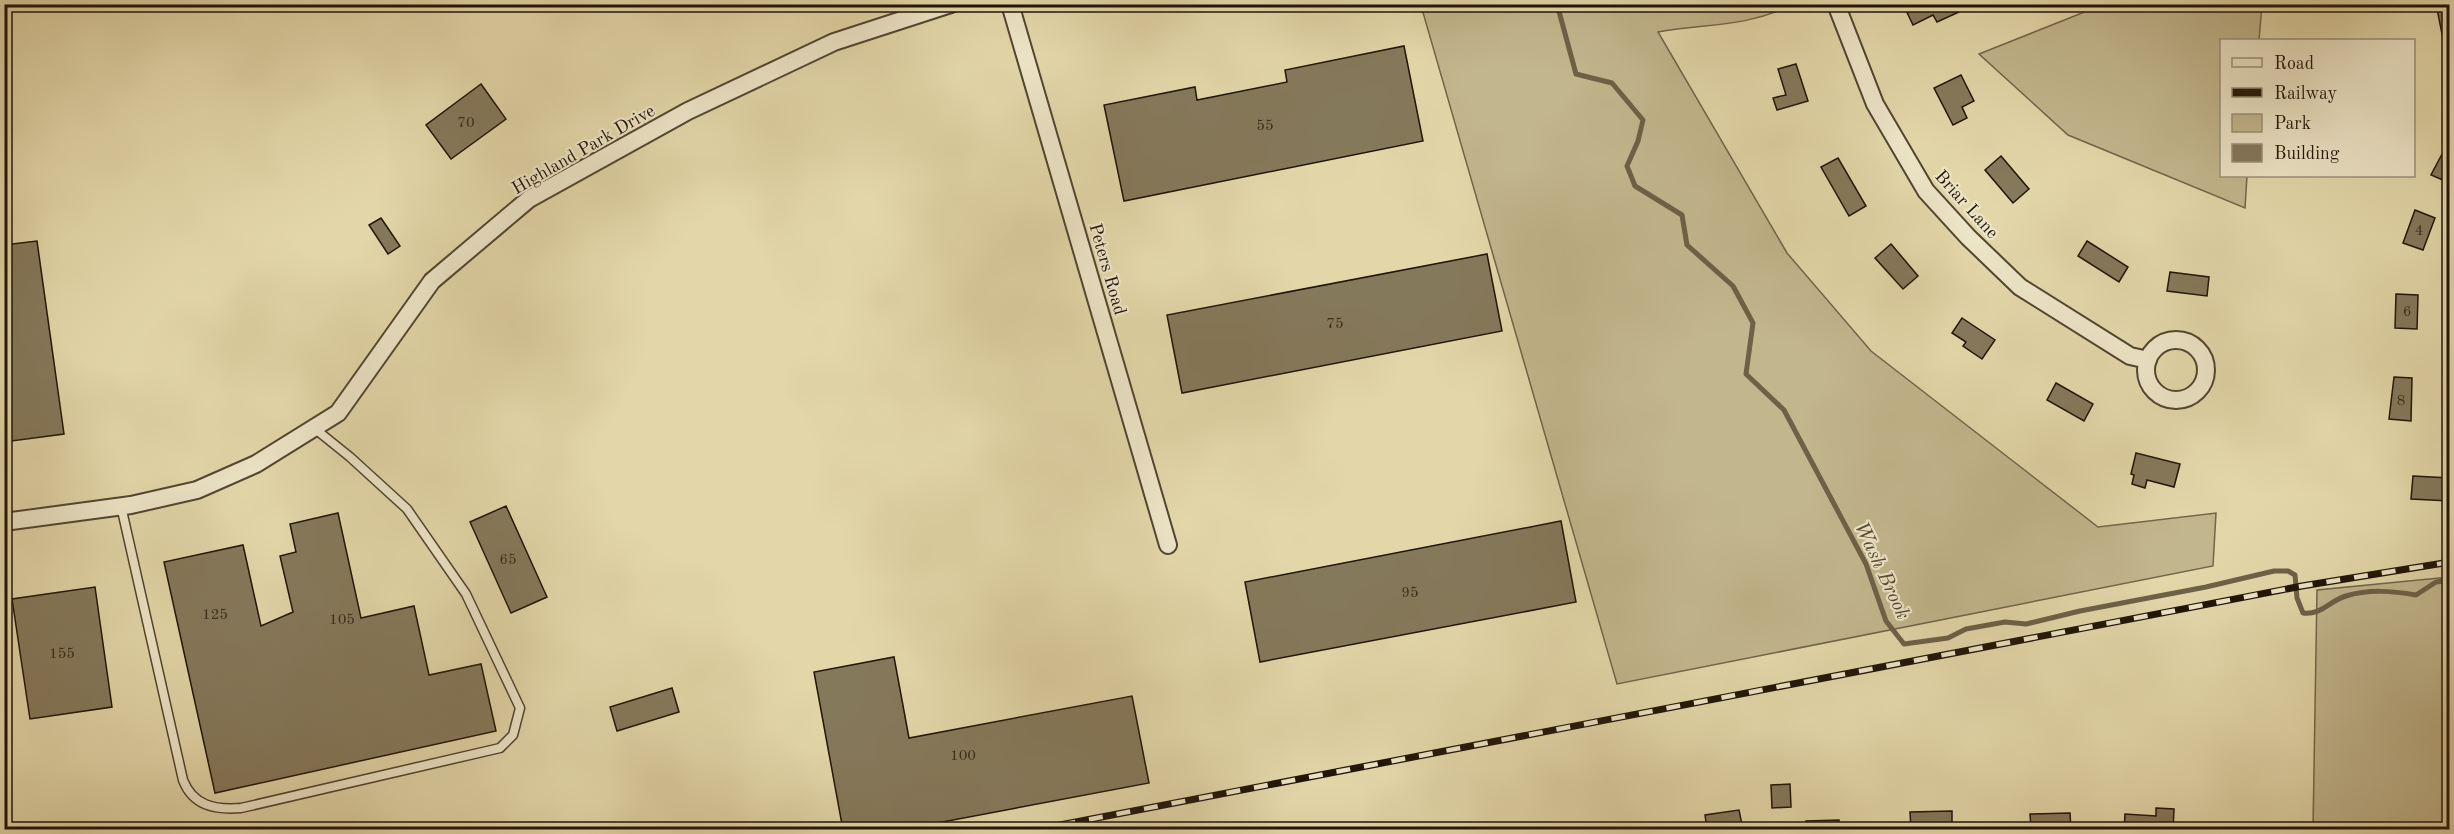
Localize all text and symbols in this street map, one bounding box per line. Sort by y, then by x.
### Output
legend [2220,39,2415,177]
text: Road [2274,55,2314,73]
text: Railway [2274,85,2337,103]
street label: Highland Park Drive [509,102,658,198]
text: Park [2274,115,2311,133]
house number: 70 [457,116,475,131]
house number: 55 [1256,119,1274,134]
text: Building [2274,145,2340,163]
street label: Briar Lane [1931,167,2001,242]
street label: Peters Road [1085,221,1129,317]
house number: 4 [2415,224,2423,239]
house number: 6 [2403,305,2411,320]
house number: 75 [1326,317,1344,332]
house number: 8 [2397,394,2405,409]
water label: Wash Brook [1850,519,1913,623]
house number: 65 [499,553,517,568]
house number: 95 [1401,586,1419,601]
house number: 125 [202,608,228,623]
house number: 105 [329,613,355,628]
house number: 155 [49,647,75,662]
house number: 100 [950,749,976,764]

